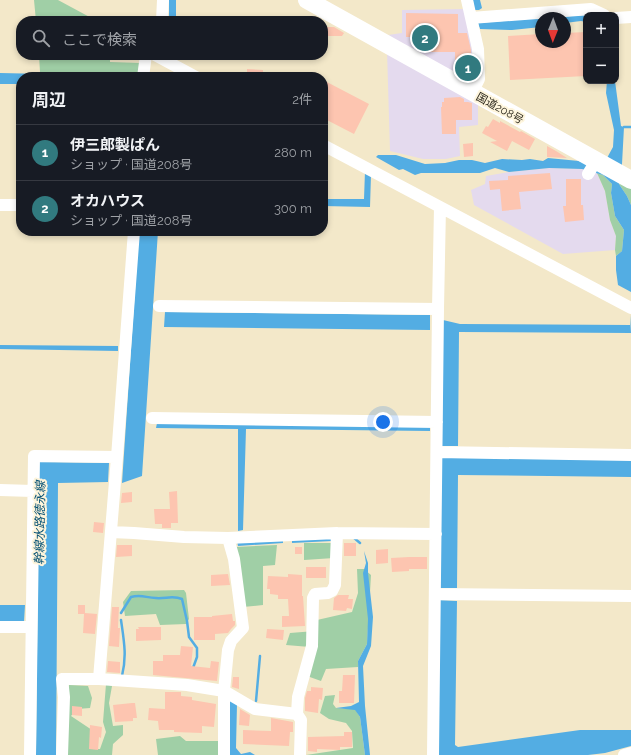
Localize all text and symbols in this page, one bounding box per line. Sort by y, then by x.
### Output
north arrow [535,12,571,48]
map controls [583,12,619,84]
button: + [583,12,619,48]
search box [16,16,328,60]
pin: 2 [412,23,438,53]
icon: search [30,27,52,49]
text: ここで検索 [62,31,137,49]
button: − [583,48,619,84]
pin: 1 [455,53,481,83]
text: 周辺 [32,90,66,110]
street label: 国道208号 [474,90,526,127]
text: 2件 [292,92,312,107]
text: 伊三郎製ぱん [70,136,160,154]
text: 1 [42,145,48,160]
text: 280 m [274,145,312,160]
text: ショップ · 国道208号 [70,157,193,172]
text: オカハウス [70,192,145,210]
text: 2 [41,201,49,216]
text: 300 m [274,201,312,216]
text: ショップ · 国道208号 [70,213,193,228]
your location [373,412,393,432]
water label: 幹線水路徳永線 [32,479,48,565]

